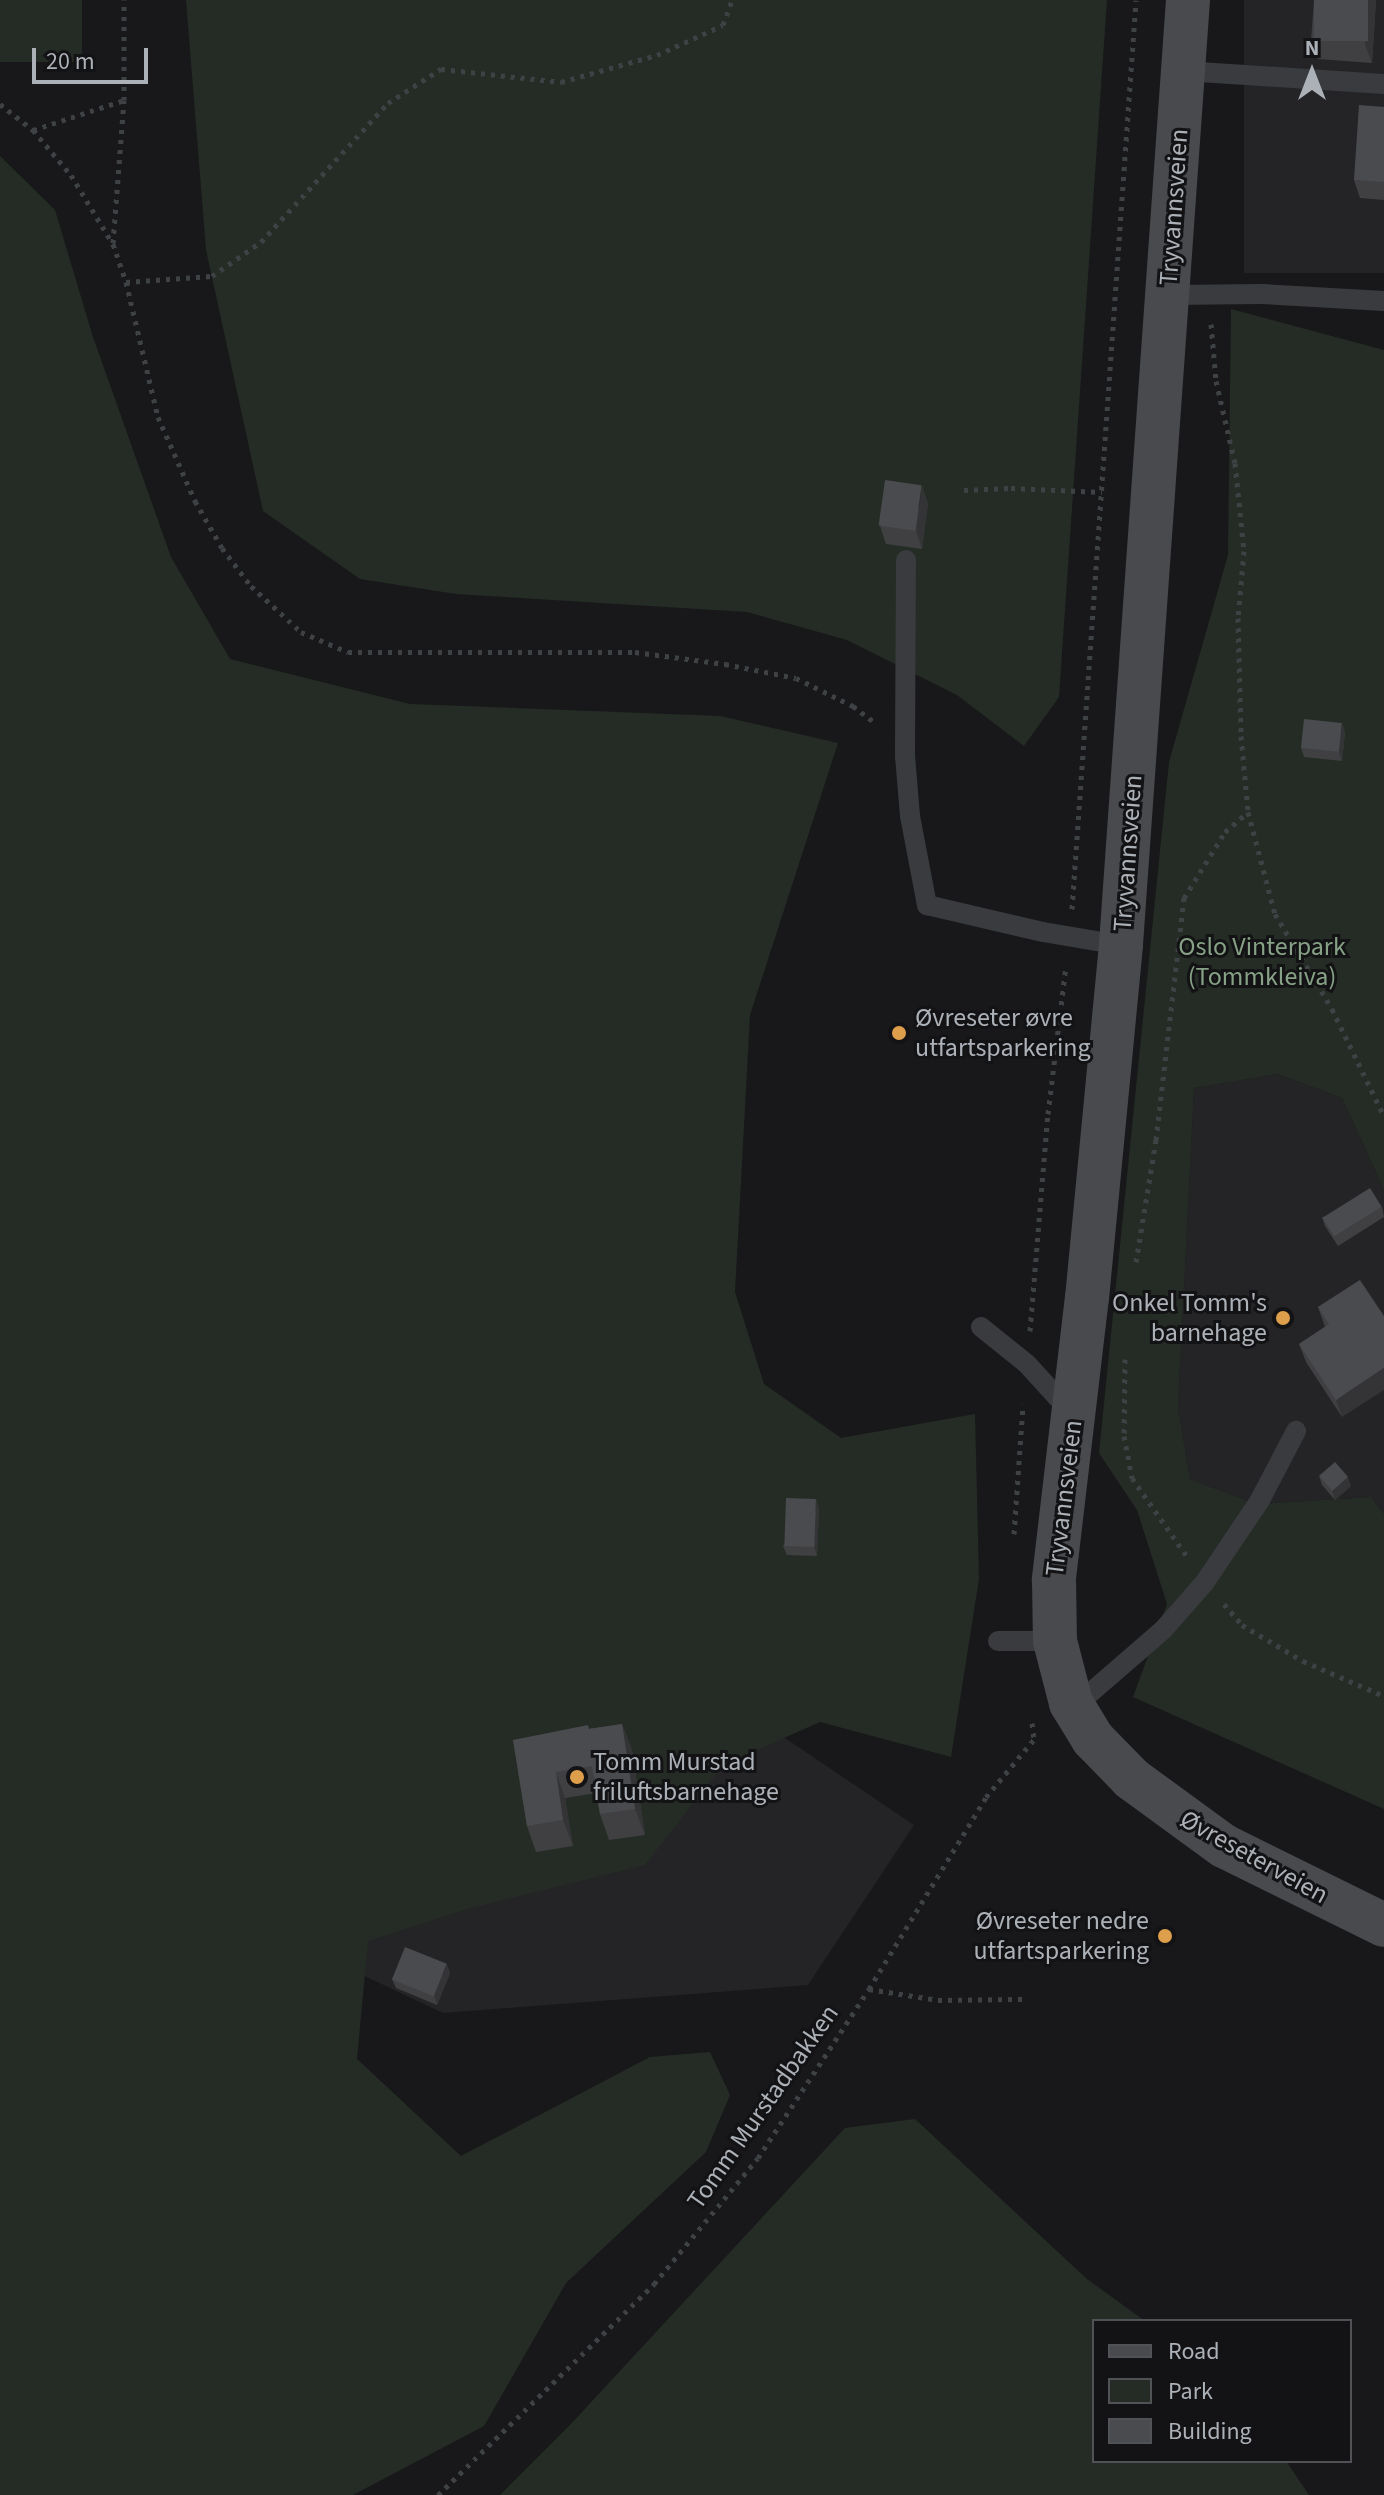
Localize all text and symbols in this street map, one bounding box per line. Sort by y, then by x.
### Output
scale bar [36,32,152,82]
north arrow [1272,32,1352,112]
text: N [1305,32,1319,64]
text: 20 m [46,44,95,79]
street label: Tryvannsveien [1153,128,1195,286]
street label: Tryvannsveien [1107,774,1149,932]
park label: Oslo Vinterpark (Tommkleiva) [1178,931,1346,992]
place label: Øvreseter øvre utfartsparkering [915,1002,1091,1064]
marker: Øvreseter øvre utfartsparkering [890,1024,908,1042]
place label: Onkel Tomm's barnehage [1112,1287,1267,1348]
marker: Onkel Tomm's barnehage [1274,1309,1292,1327]
street label: Tryvannsveien [1039,1418,1089,1578]
place label: Tomm Murstad friluftsbarnehage [593,1746,779,1808]
marker: Tomm Murstad friluftsbarnehage [568,1768,586,1786]
street label: Øvreseterveien [1175,1804,1333,1910]
place label: Øvreseter nedre utfartsparkering [973,1905,1149,1966]
marker: Øvreseter nedre utfartsparkering [1156,1927,1174,1945]
street label: Tomm Murstadbakken [681,1999,845,2215]
legend [1092,2319,1352,2463]
text: Road [1168,2334,1220,2369]
text: Park [1168,2374,1213,2409]
text: Building [1168,2414,1252,2449]

